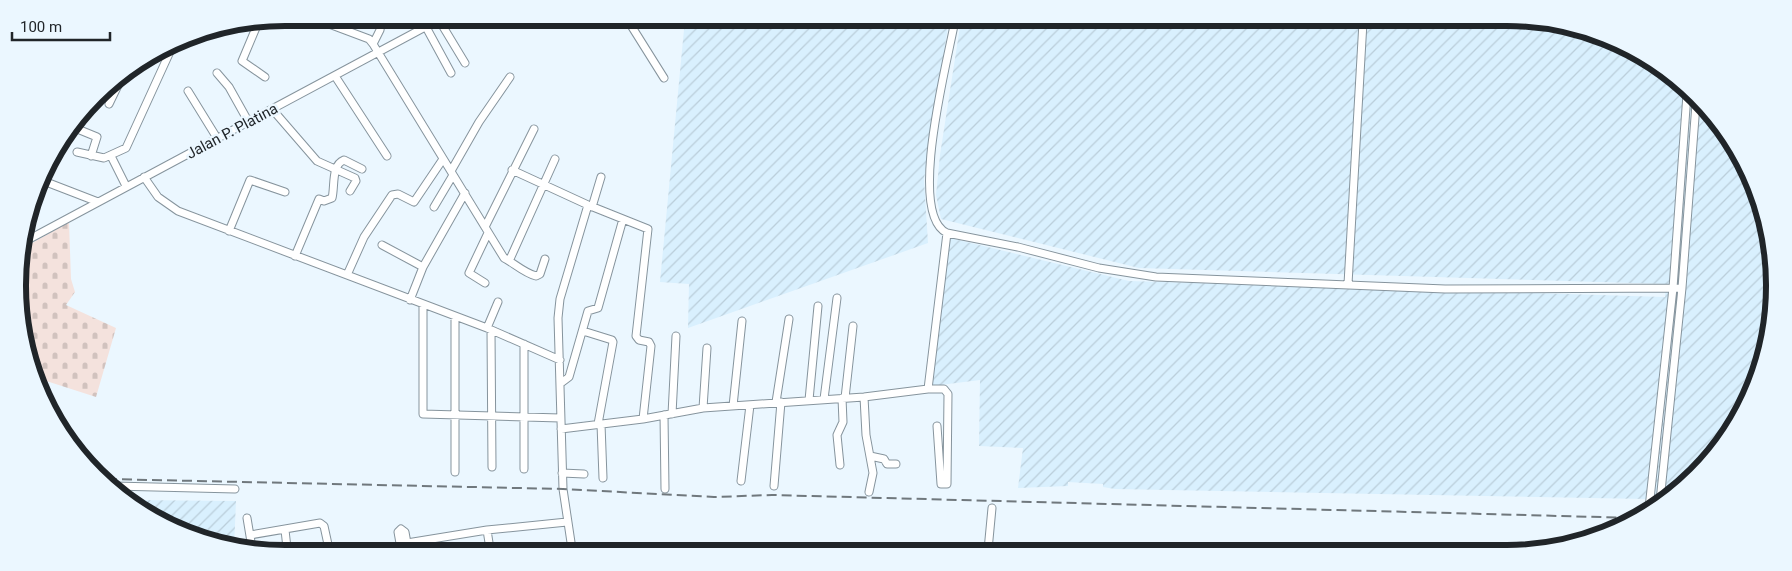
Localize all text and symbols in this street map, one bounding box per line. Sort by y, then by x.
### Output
scale bar [12,10,110,42]
text: 100 m [20,18,62,36]
street label: Jalan P. Platina [183,99,281,163]

